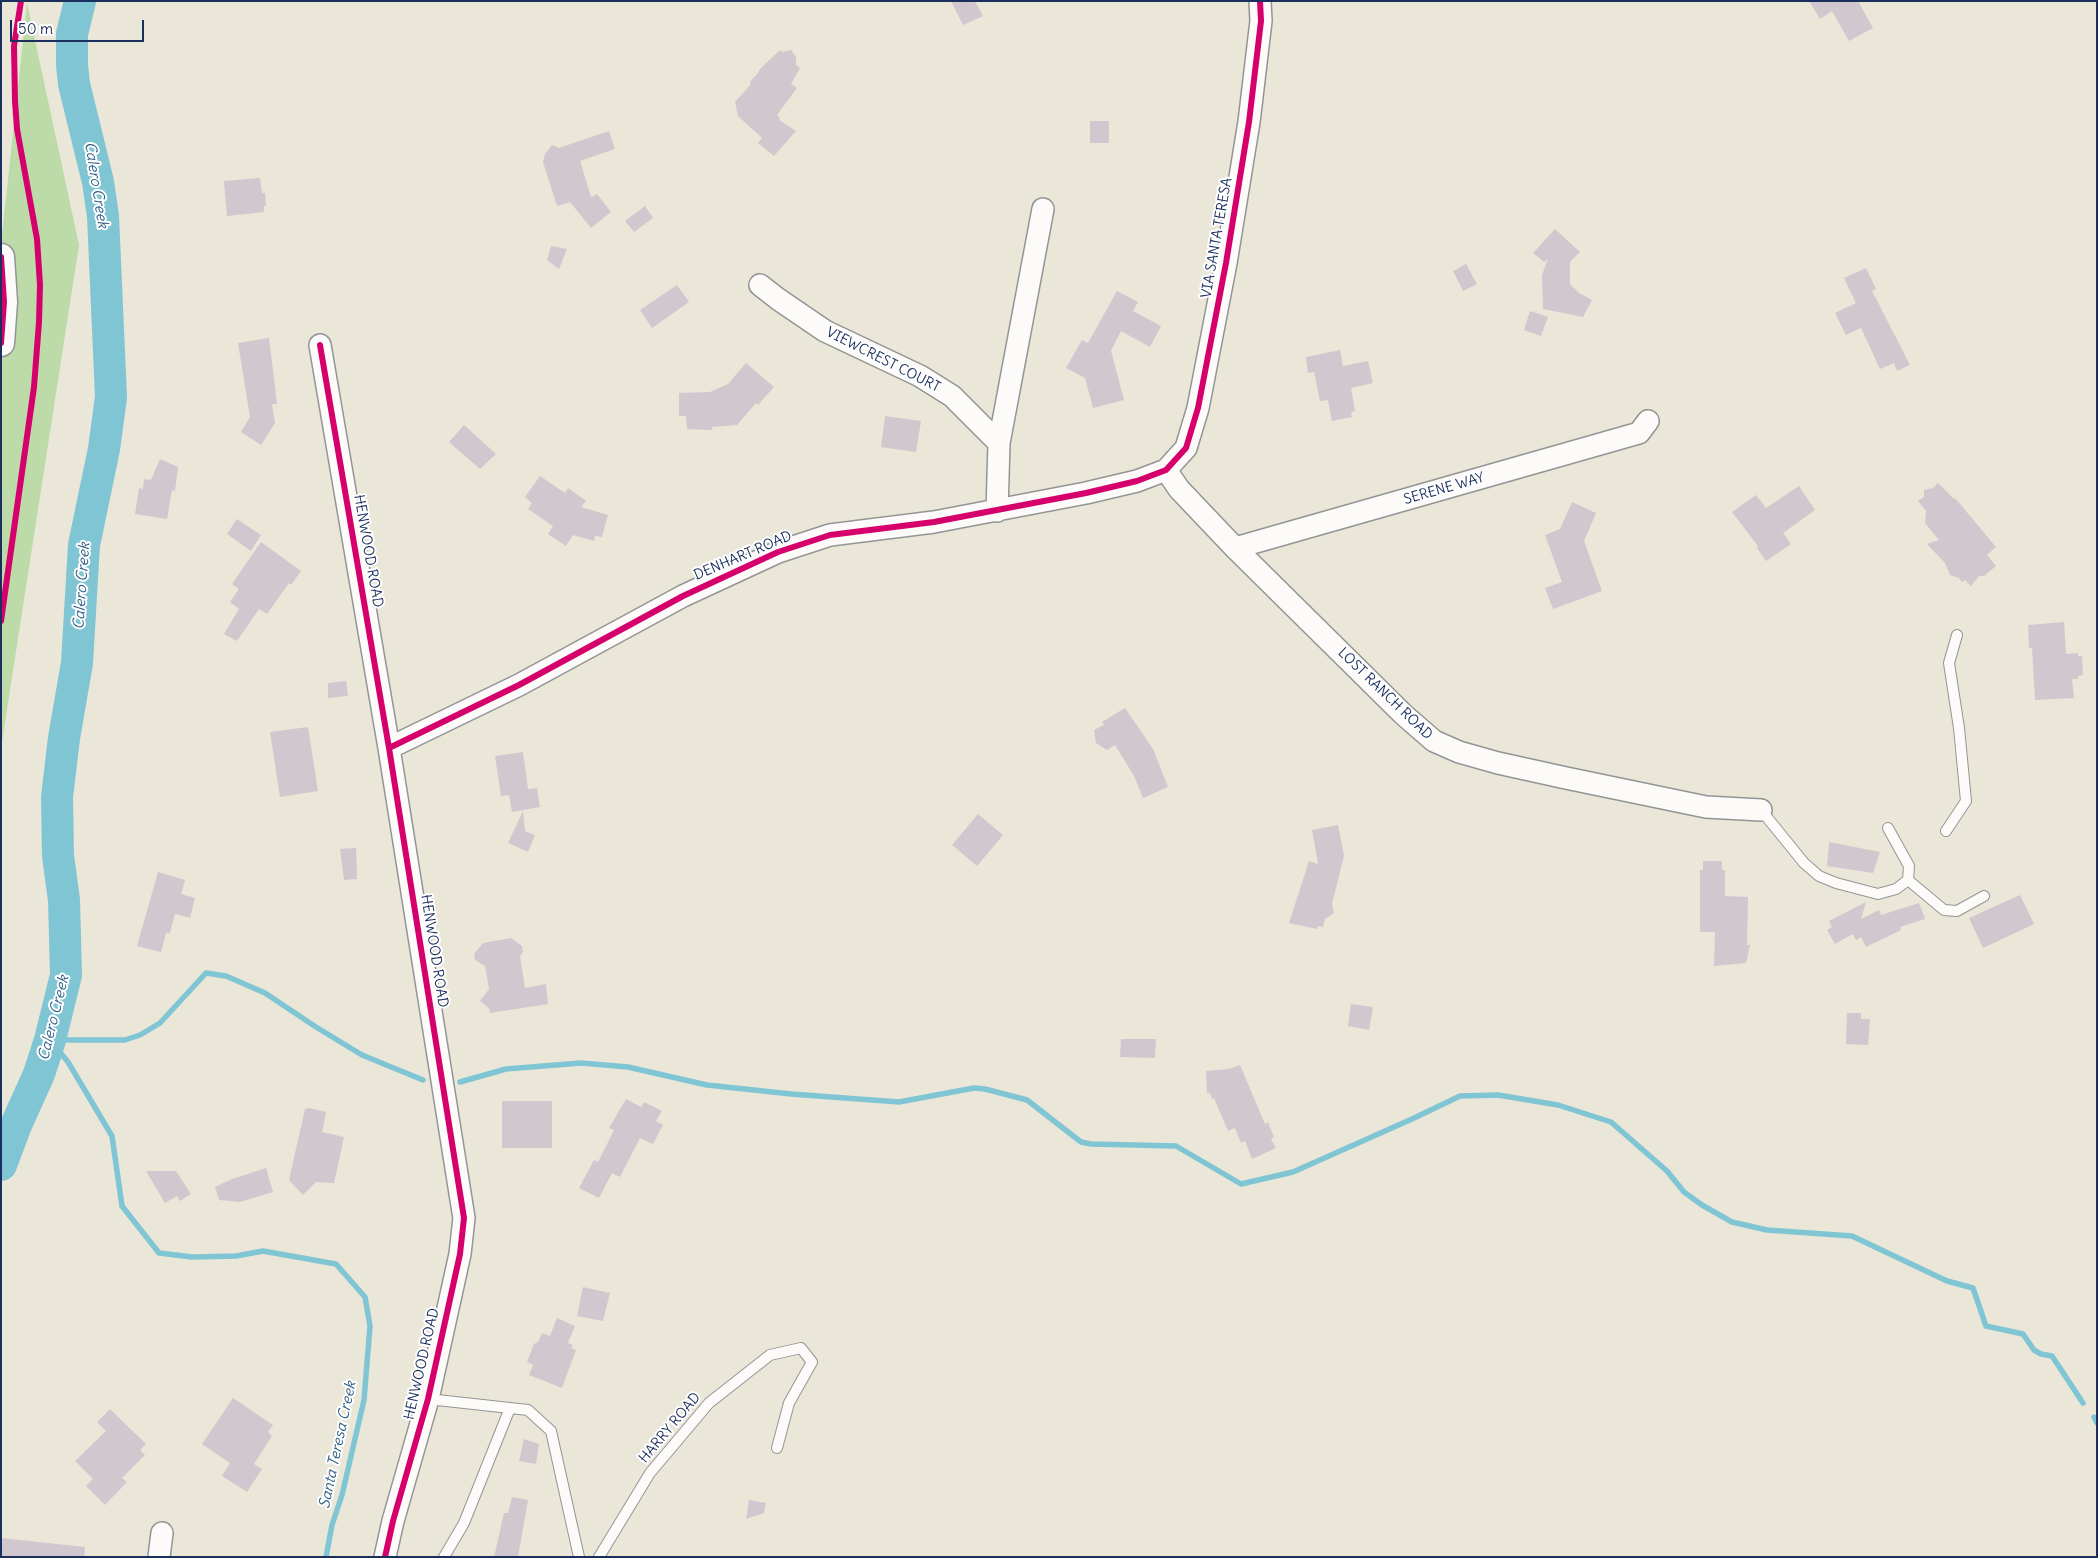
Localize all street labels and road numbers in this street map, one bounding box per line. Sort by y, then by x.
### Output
street label: VIA SANTA TERESA [1198,176,1236,300]
street label: VIEWCREST COURT [823,324,943,396]
street label: SERENE WAY [1402,469,1486,509]
street label: HENWOOD ROAD [350,493,386,609]
street label: DENHART ROAD [692,528,794,584]
street label: LOST RANCH ROAD [1334,645,1436,743]
street label: HENWOOD ROAD [417,893,451,1009]
street label: HENWOOD ROAD [401,1306,443,1422]
street label: HARRY ROAD [636,1390,704,1466]

